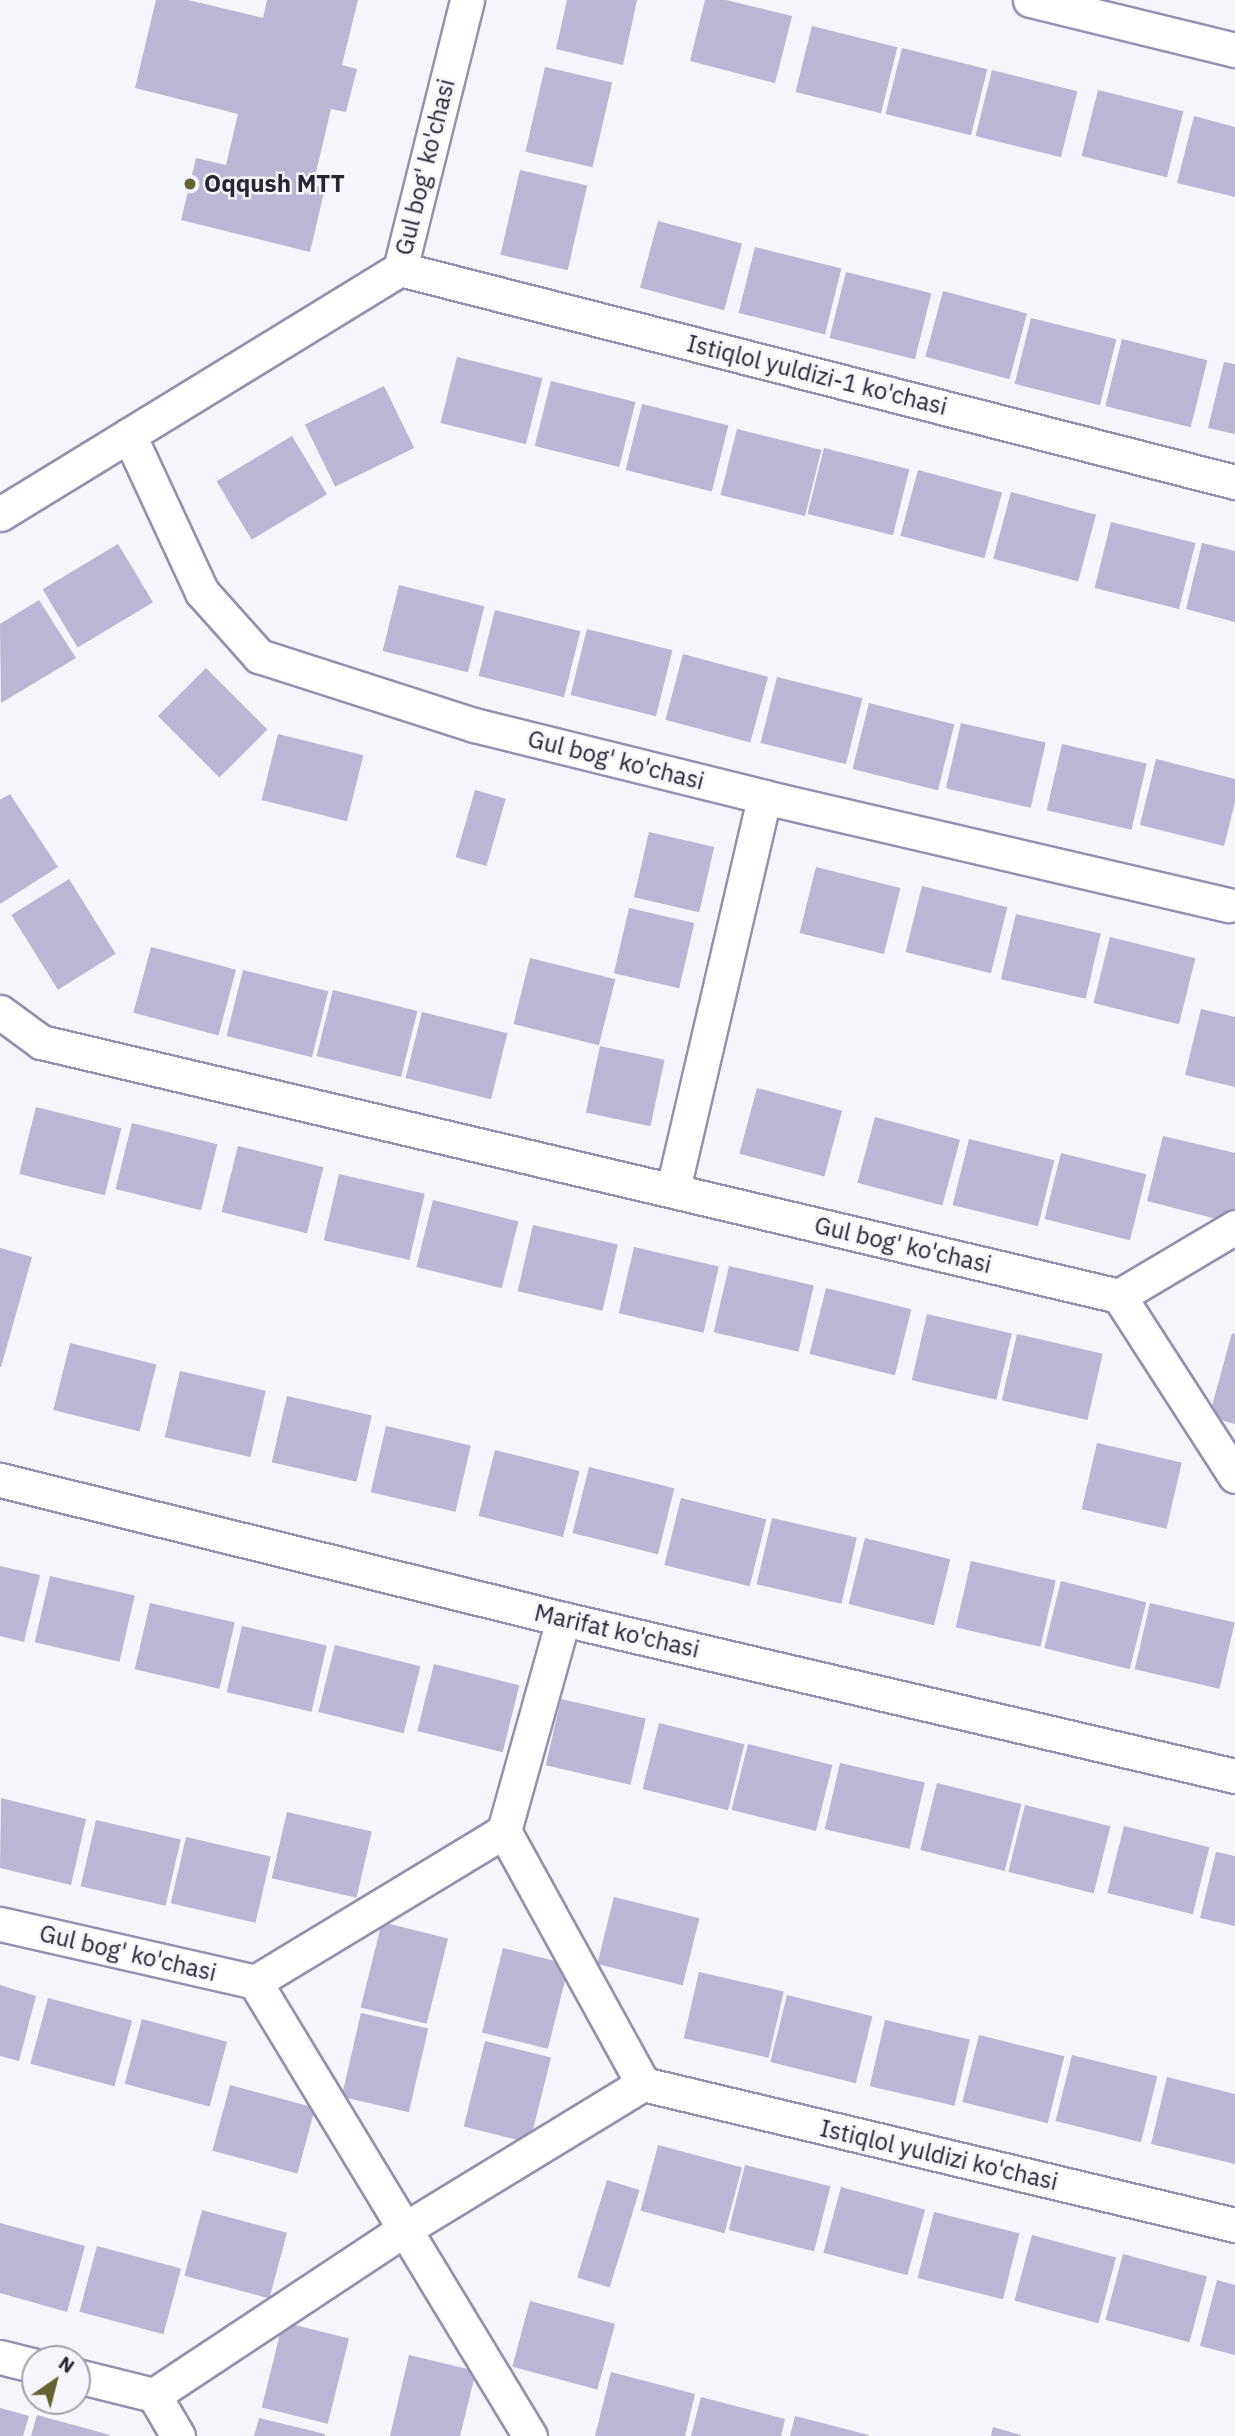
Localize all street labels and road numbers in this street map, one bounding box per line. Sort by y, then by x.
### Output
street label: Gul bog' ko'chasi [389,76,461,258]
street label: Istiqlol yuldizi-1 ko'chasi [684,329,950,421]
street label: Gul bog' ko'chasi [525,724,707,796]
street label: Gul bog' ko'chasi [812,1211,994,1279]
street label: Marifat ko'chasi [532,1598,702,1664]
street label: Gul bog' ko'chasi [37,1919,219,1987]
street label: Istiqlol yuldizi ko'chasi [817,2114,1061,2196]

